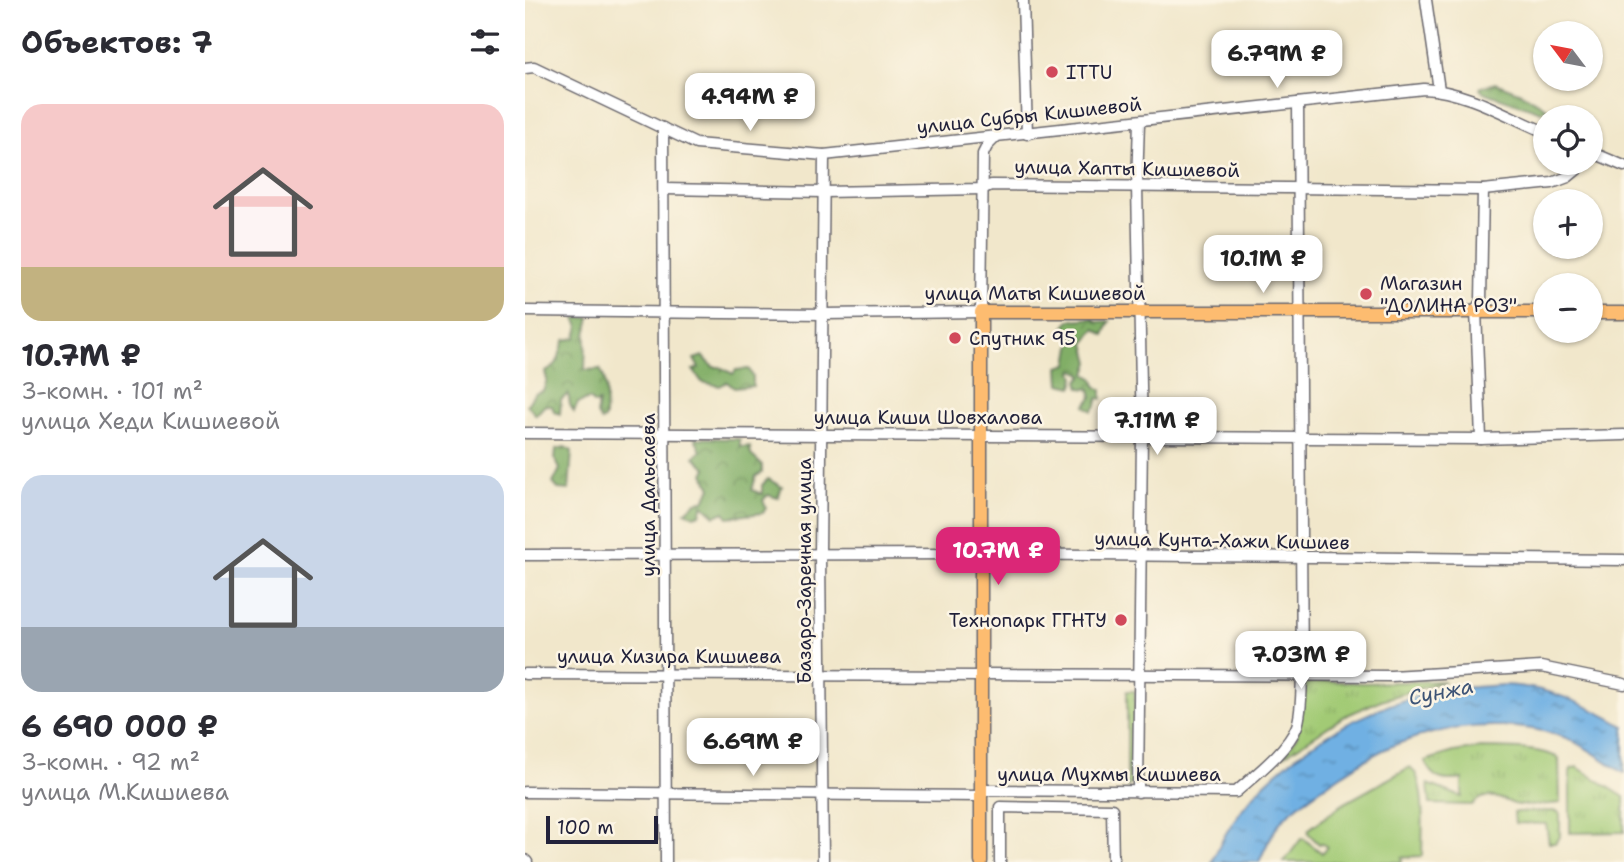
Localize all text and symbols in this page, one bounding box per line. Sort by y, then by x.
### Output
north arrow [1533,21,1603,91]
map controls [1533,21,1603,343]
text: Объектов: 7 [21,22,213,63]
icon: filters [466,23,504,61]
pin: 6.79M ₽ [1212,31,1342,90]
text: 6.79M ₽ [1227,38,1327,68]
place label: ITTU [1066,60,1112,85]
marker: ITTU [1044,64,1060,80]
pin: 4.94M ₽ [685,74,815,133]
text: 4.94M ₽ [701,81,799,111]
street label: улица Субры Кишиевой [915,91,1143,140]
button: locate [1533,105,1603,175]
icon: home [200,149,326,275]
street label: улица Хапты Кишиевой [1014,154,1240,183]
button: + [1533,189,1603,259]
pin: 10.1M ₽ [1198,236,1328,295]
text: 10.1M ₽ [1219,243,1307,273]
place label: Магазин "ДОЛИНА РОЗ" [1380,271,1517,318]
button: − [1533,273,1603,343]
street label: улица Маты Кишиевой [925,281,1145,306]
marker: Магазин "ДОЛИНА РОЗ" [1358,286,1374,302]
place label: Спутник 95 [969,326,1076,351]
marker: Спутник 95 [947,330,963,346]
text: 10.7M ₽ [21,335,141,376]
text: 3-комн. · 101 m² [21,376,203,406]
pin: 7.11M ₽ [1092,398,1222,457]
street label: улица Киши Шовхалова [814,405,1043,430]
text: 7.11M ₽ [1114,405,1200,435]
text: улица Хеди Кишиевой [21,406,280,436]
street label: улица Дальсаева [636,413,661,577]
street label: Базаро-Заречная улица [792,458,817,684]
icon: home [200,520,326,646]
street label: улица Кунта-Хажи Кишиев [1094,526,1350,555]
pin: 10.7M ₽ [933,528,1063,587]
text: 10.7M ₽ [952,535,1044,565]
place label: Технопарк ГГНТУ [949,608,1107,633]
marker: Технопарк ГГНТУ [1113,612,1129,628]
pin: 7.03M ₽ [1236,632,1366,691]
text: 7.03M ₽ [1251,639,1351,669]
street label: улица Хизира Кишиева [557,644,781,669]
water label: Сунжа [1406,672,1476,712]
text: 6 690 000 ₽ [21,706,218,747]
pin: 6.69M ₽ [688,718,818,778]
text: 6.69M ₽ [703,726,803,756]
text: 3-комн. · 92 m² [21,747,200,777]
street label: улица Мухмы Кишиева [997,762,1221,787]
text: улица М.Кишиева [21,777,229,807]
scale bar [546,813,658,845]
text: 100 m [557,815,614,840]

